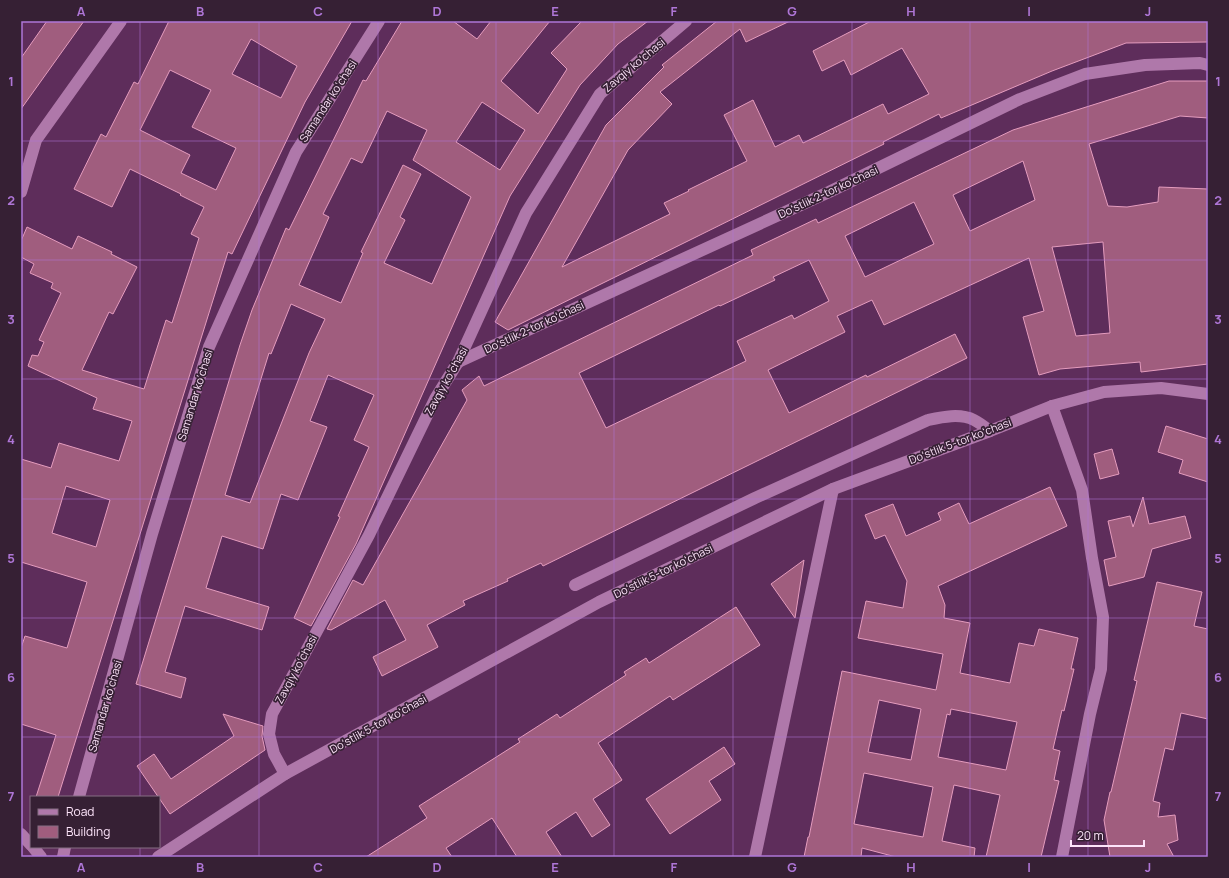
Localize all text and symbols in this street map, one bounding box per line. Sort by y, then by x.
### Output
text: A [77,2,86,20]
text: B [196,2,204,20]
text: C [313,2,323,20]
text: D [432,2,442,20]
text: E [551,2,559,20]
text: F [671,2,678,20]
text: G [787,2,797,20]
text: H [906,2,916,20]
text: I [1027,2,1031,20]
text: J [1145,2,1151,20]
street label: Zavqiy koʻchasi [600,34,668,95]
street label: Samandar ko‘chasi [295,57,360,145]
text: 1 [8,72,14,90]
text: 1 [1215,72,1221,90]
street label: Doʻstlik 2-tor koʻchasi [775,162,880,221]
text: 2 [7,191,15,209]
text: 2 [1214,191,1222,209]
street label: Doʻstlik 2-tor koʻchasi [481,297,586,356]
text: 3 [7,310,15,328]
text: 3 [1214,310,1222,328]
street label: Zavqiy koʻchasi [420,344,471,418]
street label: Samandar ko‘chasi [173,347,216,442]
street label: Doʻstlik 5-tor koʻchasi [906,414,1013,467]
text: 4 [7,430,15,448]
text: 4 [1214,430,1222,448]
street label: Doʻstlik 5-tor koʻchasi [611,540,715,601]
text: 5 [7,549,15,567]
text: 5 [1214,549,1222,567]
street label: Zavqiy koʻchasi [271,631,320,706]
street label: Samandar ko‘chasi [84,658,125,754]
text: 6 [7,668,15,686]
text: 6 [1214,668,1222,686]
street label: Doʻstlik 5-tor koʻchasi [327,691,429,756]
text: 7 [8,787,15,805]
text: 7 [1215,787,1222,805]
legend [30,796,160,848]
text: Road [66,803,94,820]
scale bar [1071,822,1144,848]
text: Building [66,823,110,840]
text: 20 m [1077,827,1104,844]
text: A [77,858,86,876]
text: B [196,858,204,876]
text: C [313,858,323,876]
text: D [432,858,442,876]
text: E [551,858,559,876]
text: F [671,858,678,876]
text: G [787,858,797,876]
text: H [906,858,916,876]
text: I [1027,858,1031,876]
text: J [1145,858,1151,876]

